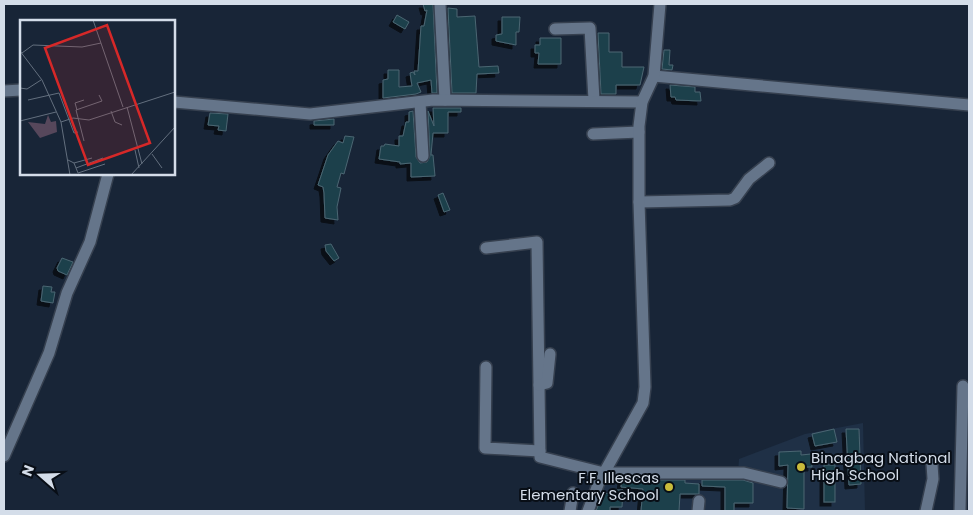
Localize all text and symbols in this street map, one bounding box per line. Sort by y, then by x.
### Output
inset map [20,20,175,175]
place label: Binagbag National High School [811,447,951,485]
north arrow [15,450,65,500]
marker: Binagbag National High School [795,461,807,473]
text: N [17,462,39,479]
place label: F.F. Illescas Elementary School [520,467,659,505]
marker: F.F. Illescas Elementary School [663,481,675,493]

